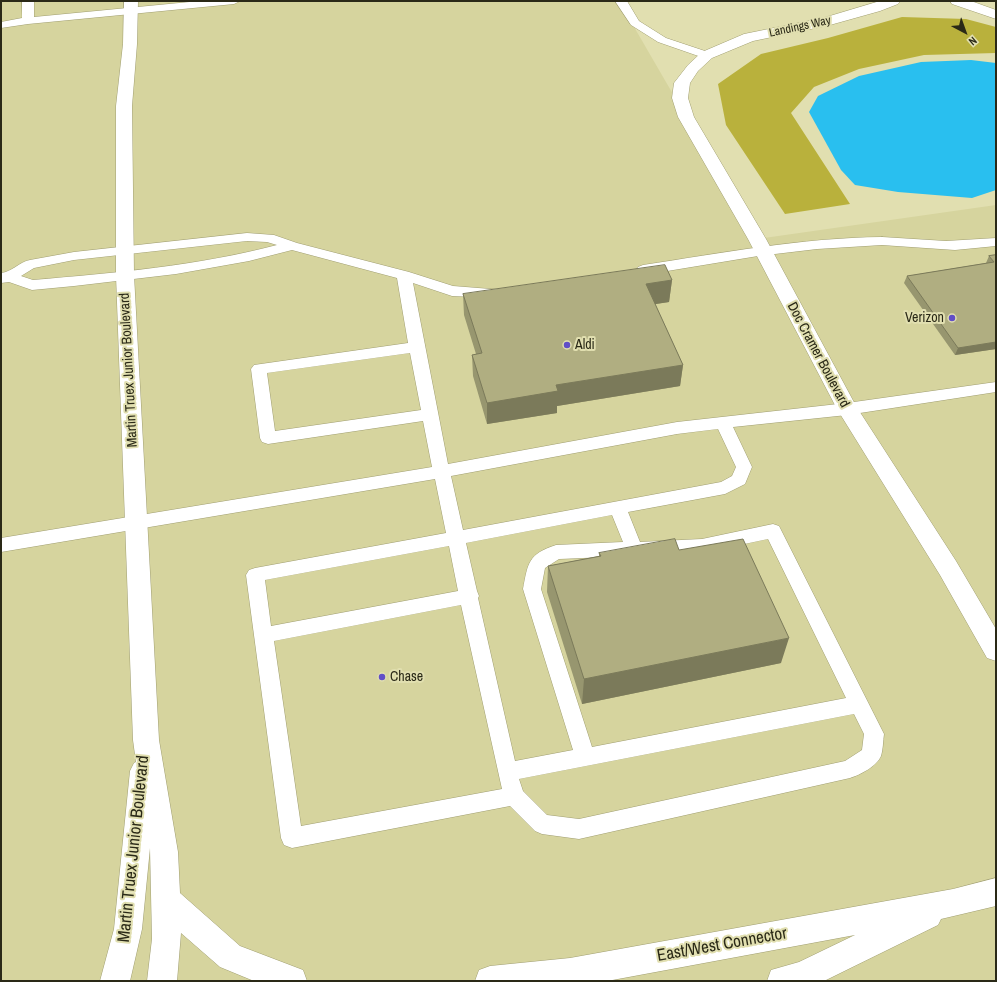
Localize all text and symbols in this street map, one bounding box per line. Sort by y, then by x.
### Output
north arrow [945,12,985,52]
street label: Landings Way [768,13,832,41]
text: N [966,34,980,48]
street label: Martin Truex Junior Boulevard [117,292,141,448]
street label: Doc Cramer Boulevard [783,300,853,410]
place label: Verizon [905,310,944,326]
marker: Verizon [947,313,957,323]
place label: Aldi [575,337,595,353]
marker: Aldi [562,340,572,350]
place label: Chase [390,669,423,685]
marker: Chase [377,672,387,682]
street label: Martin Truex Junior Boulevard [114,755,154,943]
street label: East/West Connector [655,924,789,966]

